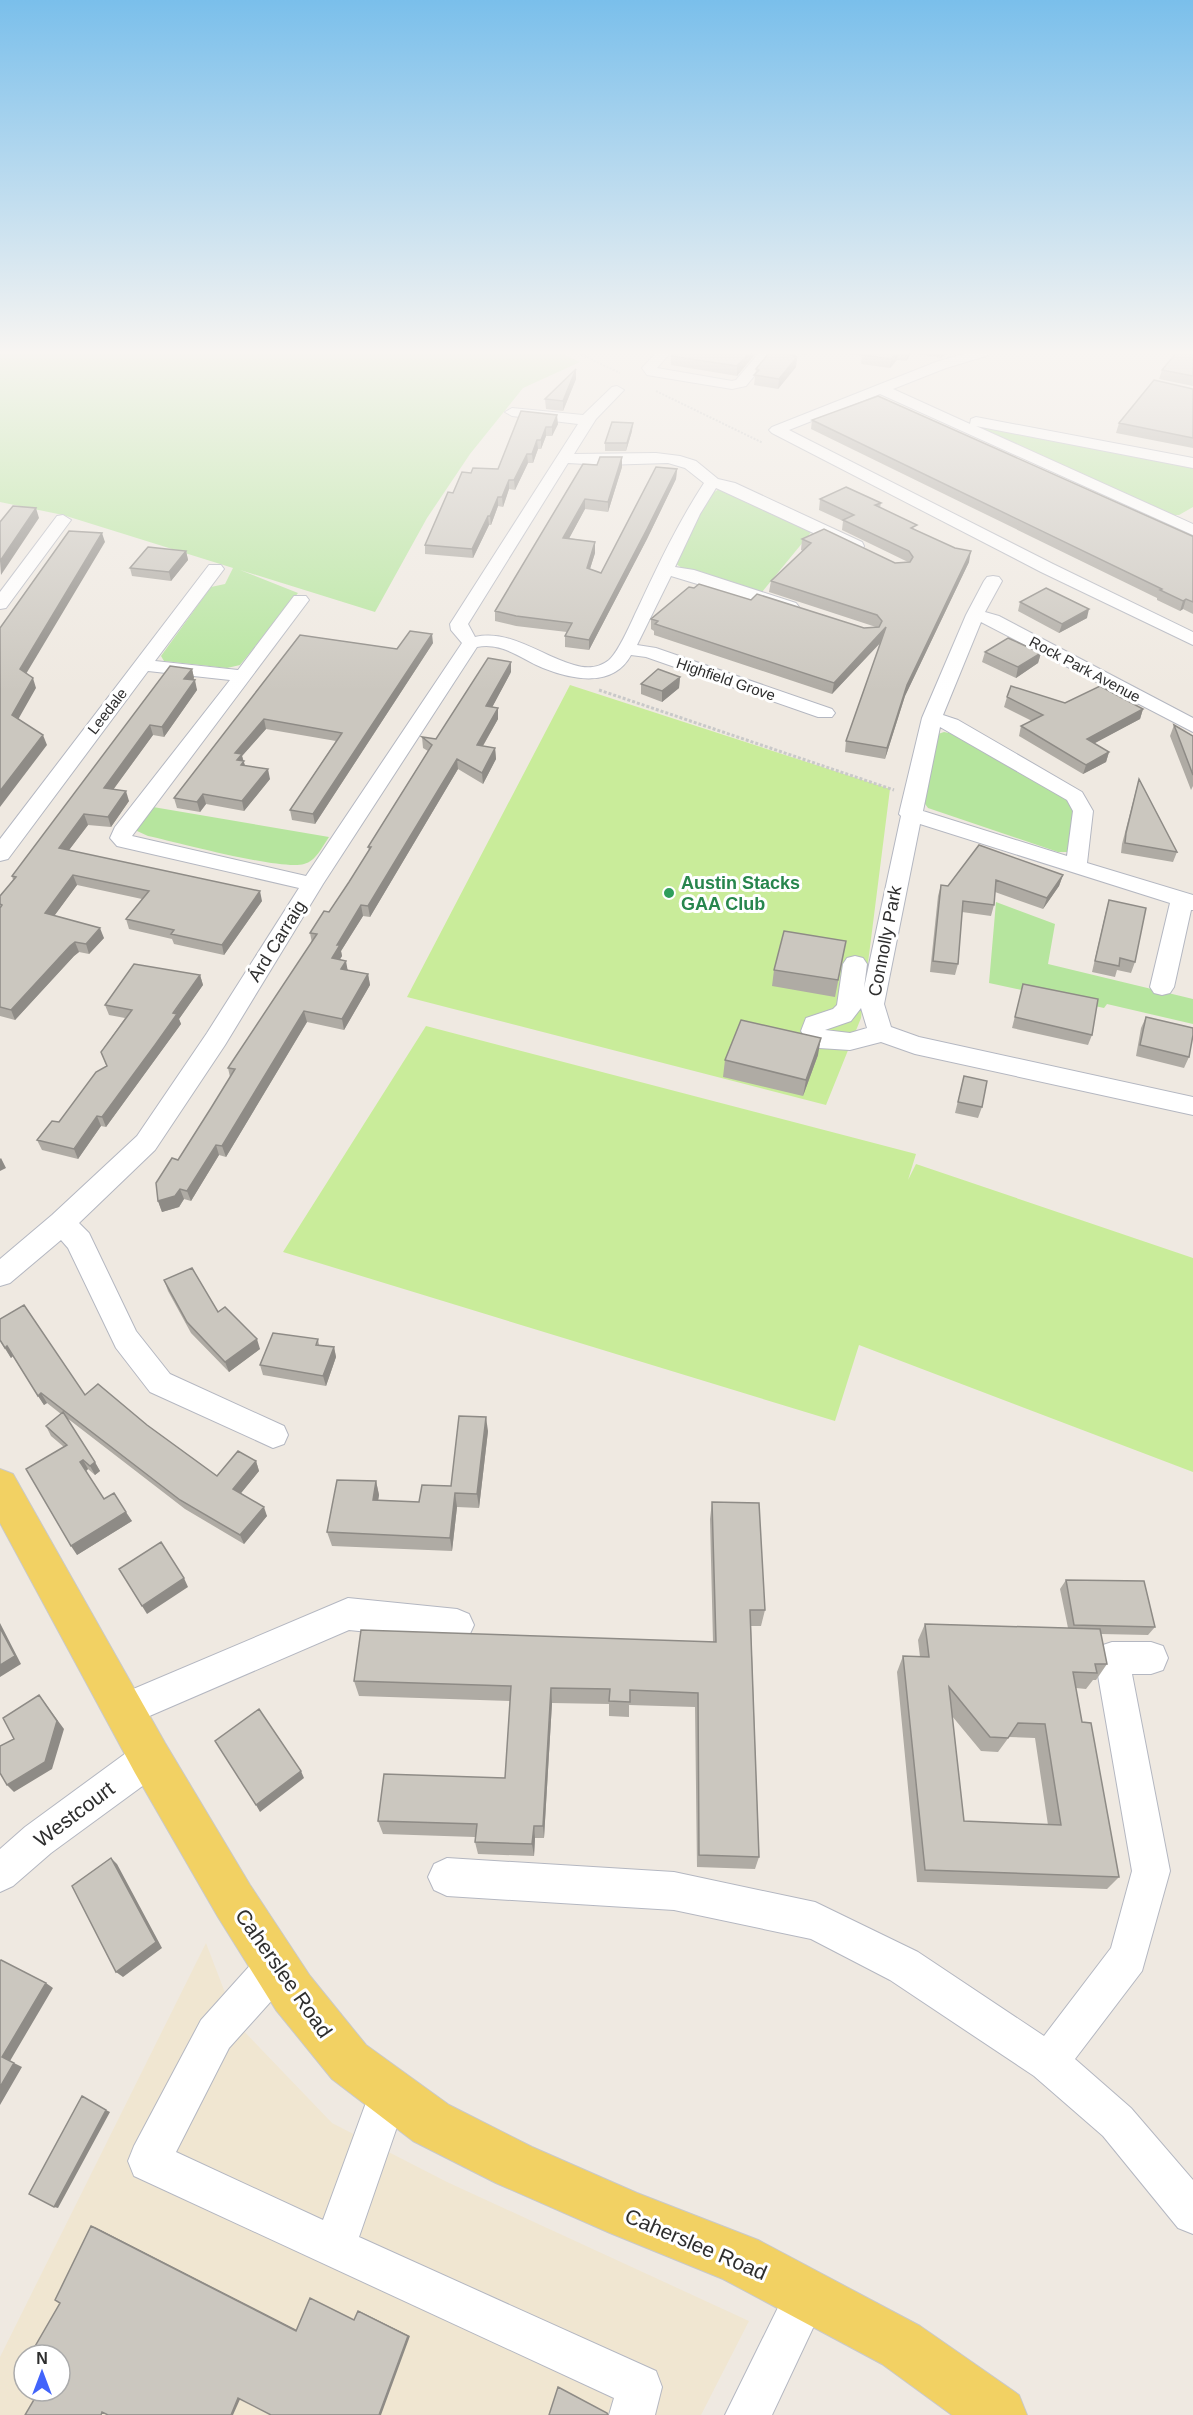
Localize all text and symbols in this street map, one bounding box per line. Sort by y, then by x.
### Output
street label: Rock Park Avenue [1027,633,1143,705]
street label: Highfield Grove [674,654,778,704]
street label: Leedale [84,685,130,737]
place label: Austin Stacks GAA Club [681,873,800,914]
street label: Connolly Park [864,883,906,998]
marker: Austin Stacks GAA Club [662,886,676,900]
street label: Árd Carraig [244,897,310,985]
street label: Westcourt [29,1776,119,1852]
street label: Caherslee Road [231,1904,337,2042]
street label: Caherslee Road [622,2204,770,2284]
north arrow [12,2343,72,2403]
text: N [36,2350,48,2367]

